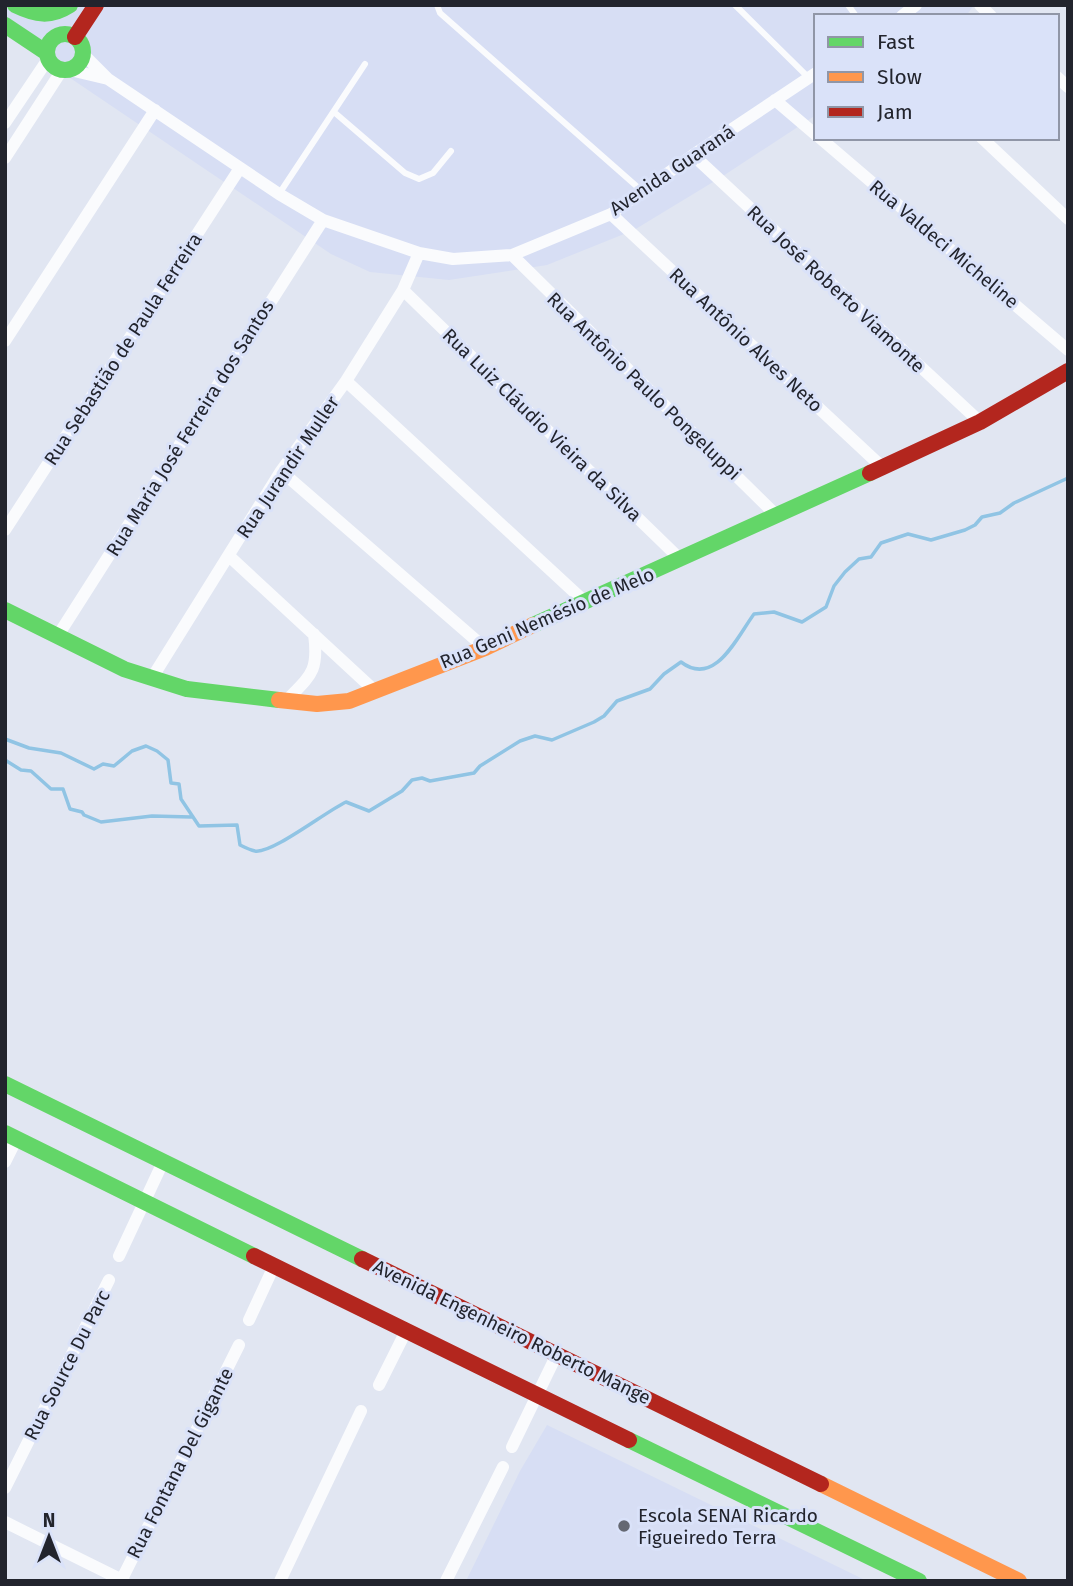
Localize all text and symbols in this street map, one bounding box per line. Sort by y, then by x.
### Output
legend [814,14,1059,140]
text: Fast [877,29,915,55]
text: Slow [877,64,922,90]
text: Jam [877,99,913,125]
street label: Avenida Guaraná [605,120,739,220]
street label: Rua Valdeci Micheline [865,175,1023,313]
street label: Rua José Roberto Viamonte [742,201,930,377]
street label: Rua Sebastião de Paula Ferreira [39,229,207,469]
street label: Rua Antônio Alves Neto [665,263,827,417]
street label: Rua Antônio Paulo Pongeluppi [542,287,746,485]
street label: Rua Maria José Ferreira dos Santos [101,296,279,560]
street label: Rua Luiz Cláudio Vieira da Silva [438,324,646,526]
street label: Rua Jurandir Muller [232,391,344,542]
street label: Rua Geni Nemésio de Melo [436,562,658,674]
street label: Avenida Engenheiro Roberto Mange [370,1255,654,1409]
street label: Rua Source Du Parc [19,1286,115,1444]
street label: Rua Fontana Del Gigante [122,1364,238,1562]
north arrow [14,1502,84,1572]
place label: Escola SENAI Ricardo Figueiredo Terra [638,1504,818,1549]
text: N [43,1509,55,1532]
marker: Escola SENAI Ricardo Figueiredo Terra [616,1518,632,1534]

